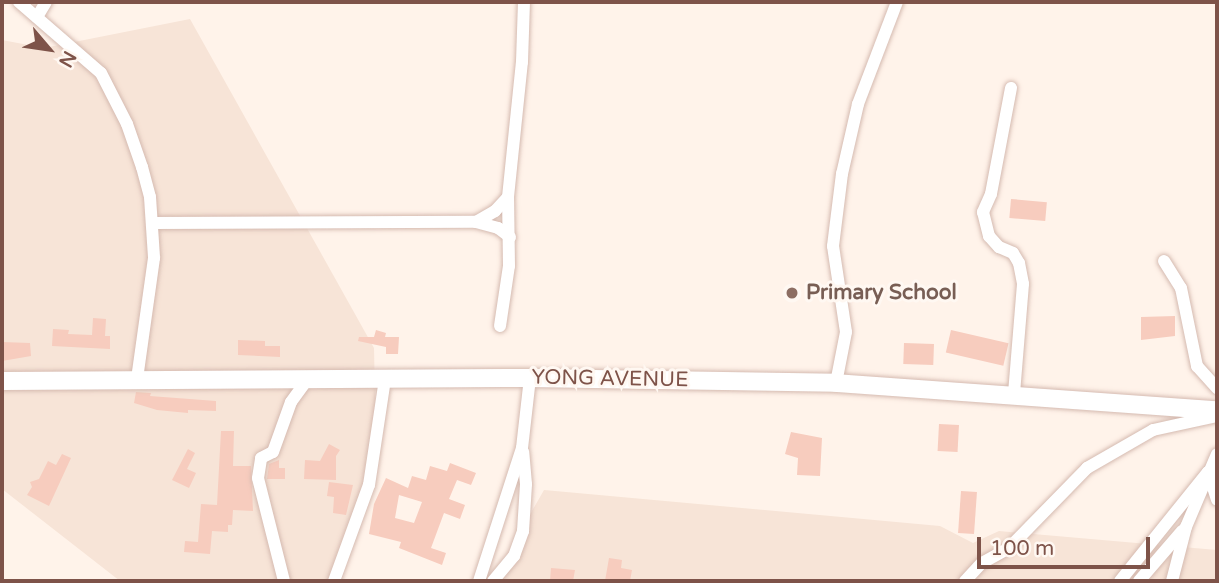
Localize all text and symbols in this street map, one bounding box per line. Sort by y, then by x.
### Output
north arrow [14,14,84,84]
text: N [54,47,81,71]
place label: Primary School [806,280,957,306]
marker: Primary School [784,285,800,301]
street label: YONG AVENUE [531,365,689,393]
scale bar [981,524,1154,568]
text: 100 m [990,536,1054,561]

